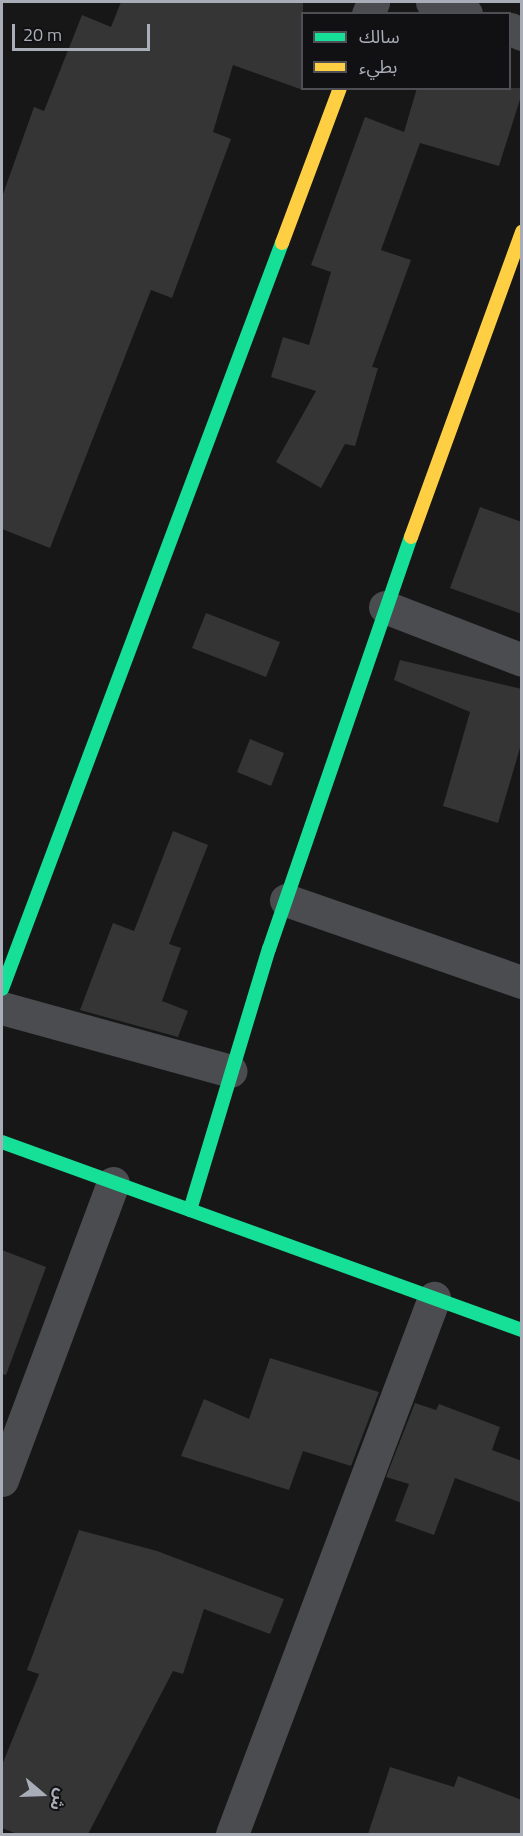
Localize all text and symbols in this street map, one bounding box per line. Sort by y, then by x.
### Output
scale bar [15,12,153,50]
legend [301,12,511,90]
text: 20 m [23,21,62,48]
text: سالك [359,23,400,50]
text: بطيء [359,53,397,80]
north arrow [12,1764,72,1824]
text: ش [44,1786,74,1814]

